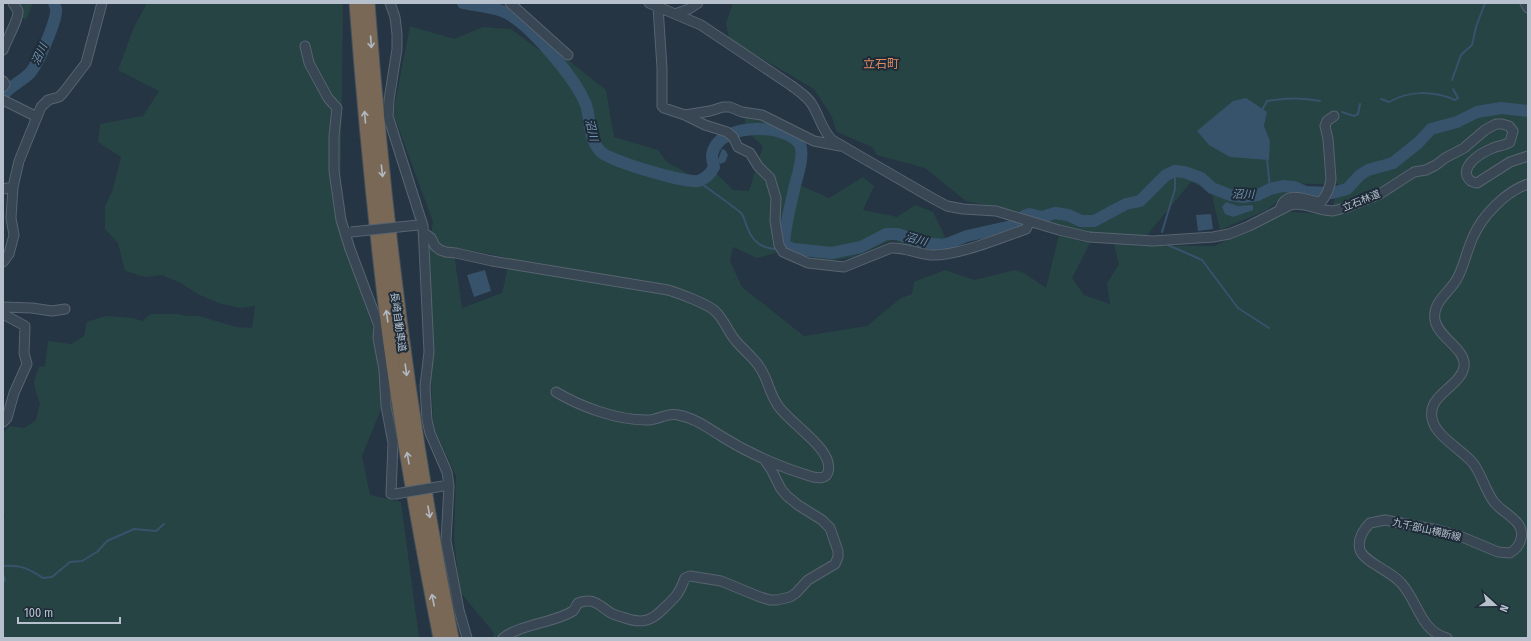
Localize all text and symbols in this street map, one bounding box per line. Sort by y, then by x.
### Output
one-way arrow [367,35,374,48]
water label: 沼川 [29,41,50,67]
district label: 立石町 [863,57,899,71]
one-way arrow [361,111,369,124]
water label: 沼川 [583,118,601,143]
one-way arrow [378,164,386,177]
water label: 沼川 [1232,188,1255,201]
street label: 立石林道 [1341,188,1382,214]
water label: 沼川 [903,230,929,249]
street label: 長崎自動車道 [388,292,408,353]
one-way arrow [383,309,391,322]
one-way arrow [402,363,410,376]
one-way arrow [404,452,412,465]
one-way arrow [425,505,433,518]
street label: 九千部山横断線 [1391,516,1462,544]
north arrow [1475,585,1515,625]
one-way arrow [429,594,437,607]
scale bar [18,599,120,625]
text: N [1497,603,1511,614]
text: 100 m [24,606,53,620]

